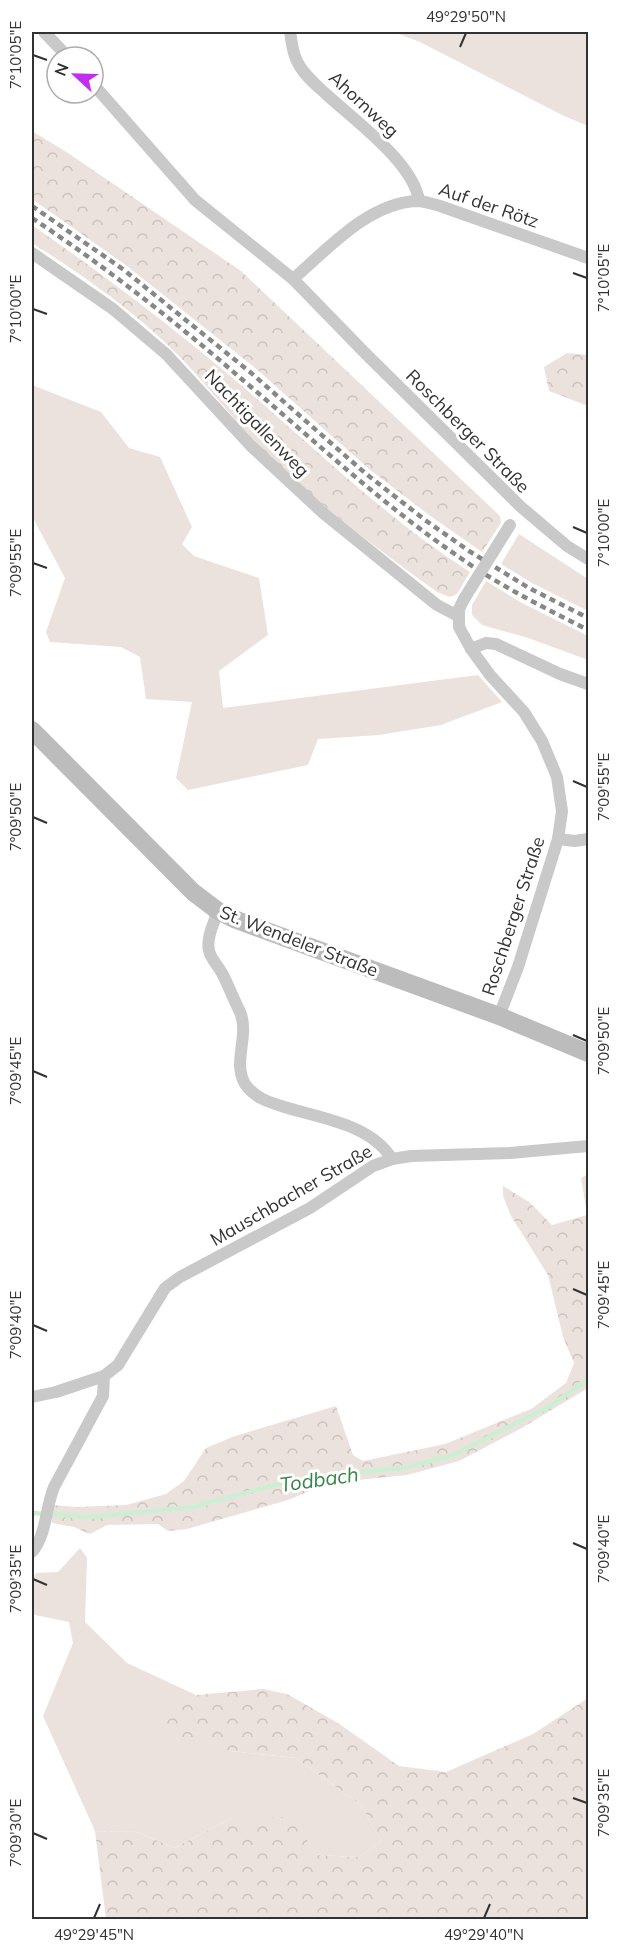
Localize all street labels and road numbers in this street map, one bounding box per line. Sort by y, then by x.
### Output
street label: Ahornweg [324,66,404,142]
street label: Auf der Rötz [436,177,542,233]
street label: Nachtigallenweg [200,364,314,482]
street label: Roschberger Straße [401,364,535,498]
street label: Roschberger Straße [476,834,550,998]
street label: St. Wendeler Straße [217,900,381,982]
street label: Mauschbacher Straße [206,1139,376,1251]

